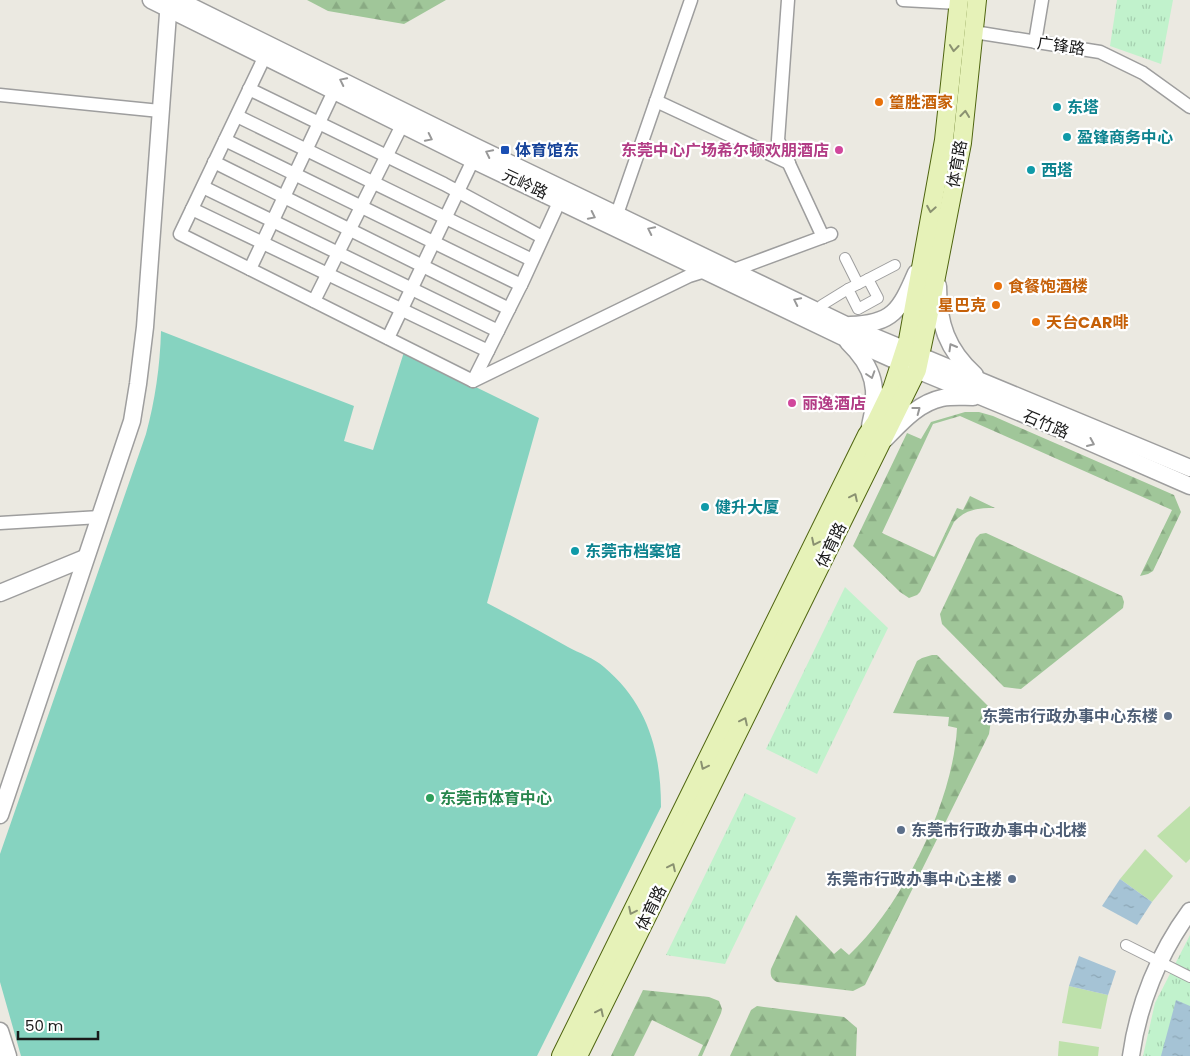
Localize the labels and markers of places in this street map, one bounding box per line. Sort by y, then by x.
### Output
place label: 篁胜酒家 [889,91,953,114]
marker: 篁胜酒家 [873,96,885,108]
place label: 东塔 [1067,96,1099,119]
marker: 东塔 [1051,101,1063,113]
place label: 盈锋商务中心 [1077,126,1173,149]
marker: 盈锋商务中心 [1061,131,1073,143]
place label: 体育馆东 [515,139,579,162]
place label: 东莞中心广场希尔顿欢朋酒店 [621,139,829,162]
marker: 体育馆东 [499,144,511,156]
marker: 东莞中心广场希尔顿欢朋酒店 [833,144,845,156]
place label: 西塔 [1041,159,1073,182]
marker: 西塔 [1025,164,1037,176]
place label: 食餐饱酒楼 [1008,275,1088,298]
marker: 食餐饱酒楼 [992,280,1004,292]
place label: 星巴克 [938,294,986,317]
marker: 星巴克 [990,299,1002,311]
place label: 天台CAR啡 [1046,311,1128,334]
marker: 天台CAR啡 [1030,316,1042,328]
place label: 丽逸酒店 [802,392,866,415]
marker: 丽逸酒店 [786,397,798,409]
place label: 健升大厦 [715,496,779,519]
marker: 健升大厦 [699,501,711,513]
place label: 东莞市档案馆 [585,540,681,563]
marker: 东莞市档案馆 [569,545,581,557]
place label: 东莞市行政办事中心东楼 [982,705,1158,728]
marker: 东莞市行政办事中心东楼 [1162,710,1174,722]
place label: 东莞市体育中心 [440,787,552,810]
marker: 东莞市体育中心 [424,792,436,804]
place label: 东莞市行政办事中心北楼 [911,819,1087,842]
marker: 东莞市行政办事中心北楼 [895,824,907,836]
place label: 东莞市行政办事中心主楼 [826,868,1002,891]
marker: 东莞市行政办事中心主楼 [1006,873,1018,885]

